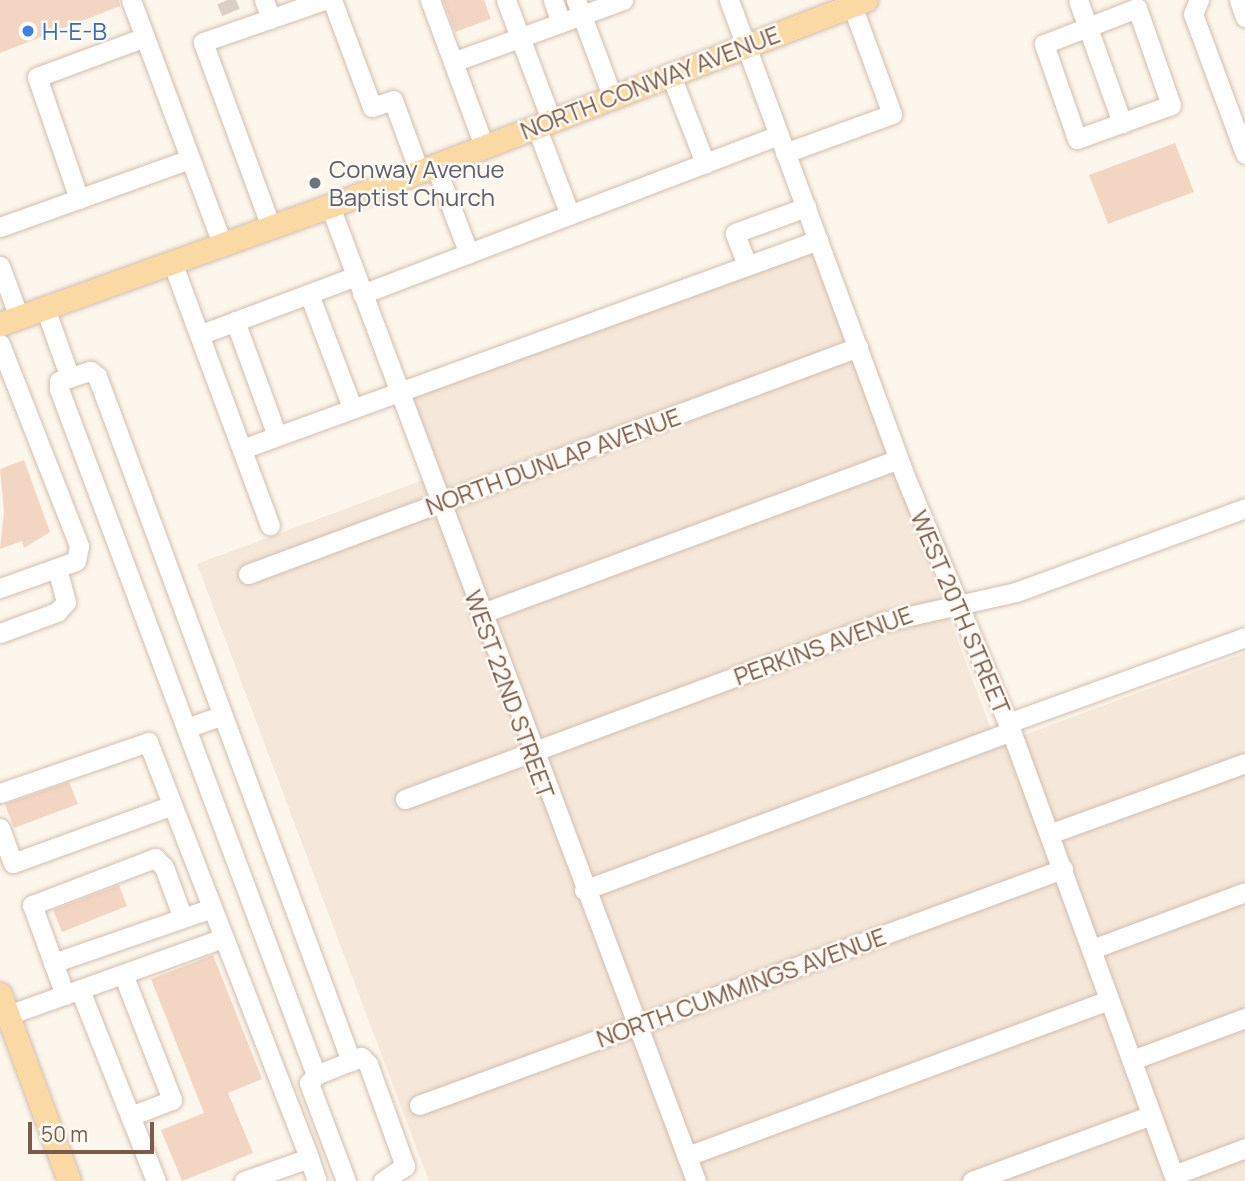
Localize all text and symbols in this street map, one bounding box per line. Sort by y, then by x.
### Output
place label: H-E-B [42,17,107,45]
street label: NORTH CONWAY AVENUE [516,19,784,145]
marker: H-E-B [20,23,36,39]
place label: Conway Avenue Baptist Church [329,155,505,211]
marker: Conway Avenue Baptist Church [307,175,323,191]
street label: NORTH DUNLAP AVENUE [422,401,684,521]
street label: WEST 20TH STREET [905,505,1017,719]
street label: WEST 22ND STREET [459,586,561,802]
street label: PERKINS AVENUE [730,599,916,691]
street label: NORTH CUMMINGS AVENUE [592,921,890,1053]
scale bar [32,1108,158,1152]
text: 50 m [41,1120,88,1148]

